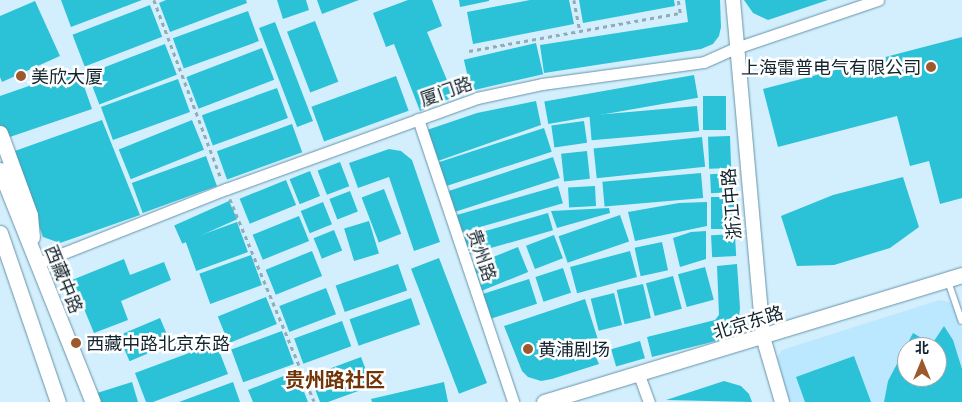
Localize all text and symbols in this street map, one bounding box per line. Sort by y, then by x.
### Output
place label: 上海雷普电气有限公司 [741,56,921,78]
marker: 上海雷普电气有限公司 [925,61,937,73]
place label: 美欣大厦 [31,65,103,87]
marker: 美欣大厦 [15,70,27,82]
street label: 厦门路 [417,72,475,110]
street label: 浙江中路 [717,167,745,241]
street label: 贵州路 [463,226,501,284]
street label: 西藏中路 [41,242,87,316]
street label: 北京东路 [710,301,786,343]
place label: 西藏中路北京东路 [86,332,230,354]
marker: 西藏中路北京东路 [70,337,82,349]
north arrow [897,337,947,387]
place label: 黄浦剧场 [538,338,610,360]
text: 北 [915,339,929,356]
marker: 黄浦剧场 [522,343,534,355]
district label: 贵州路社区 [285,367,385,391]

